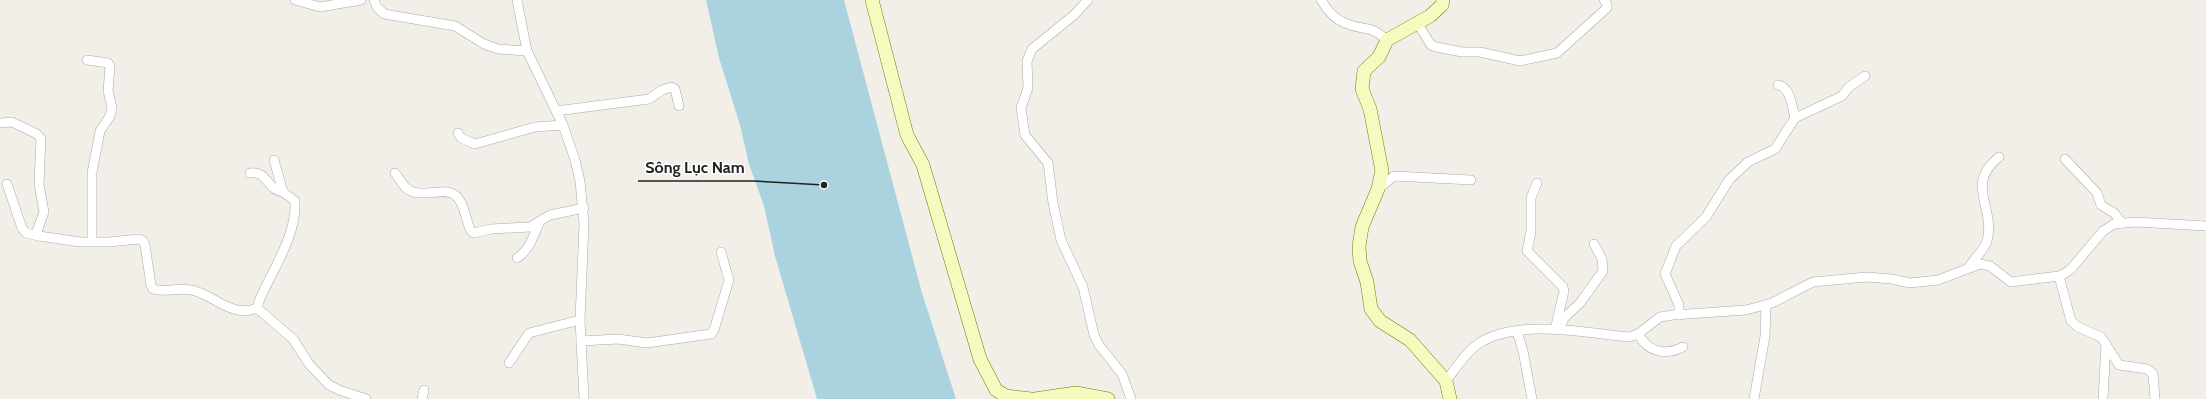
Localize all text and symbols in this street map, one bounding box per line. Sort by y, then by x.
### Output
callout: Sông Lục Nam [638,153,753,181]
text: Sông Lục Nam [645,158,745,177]

